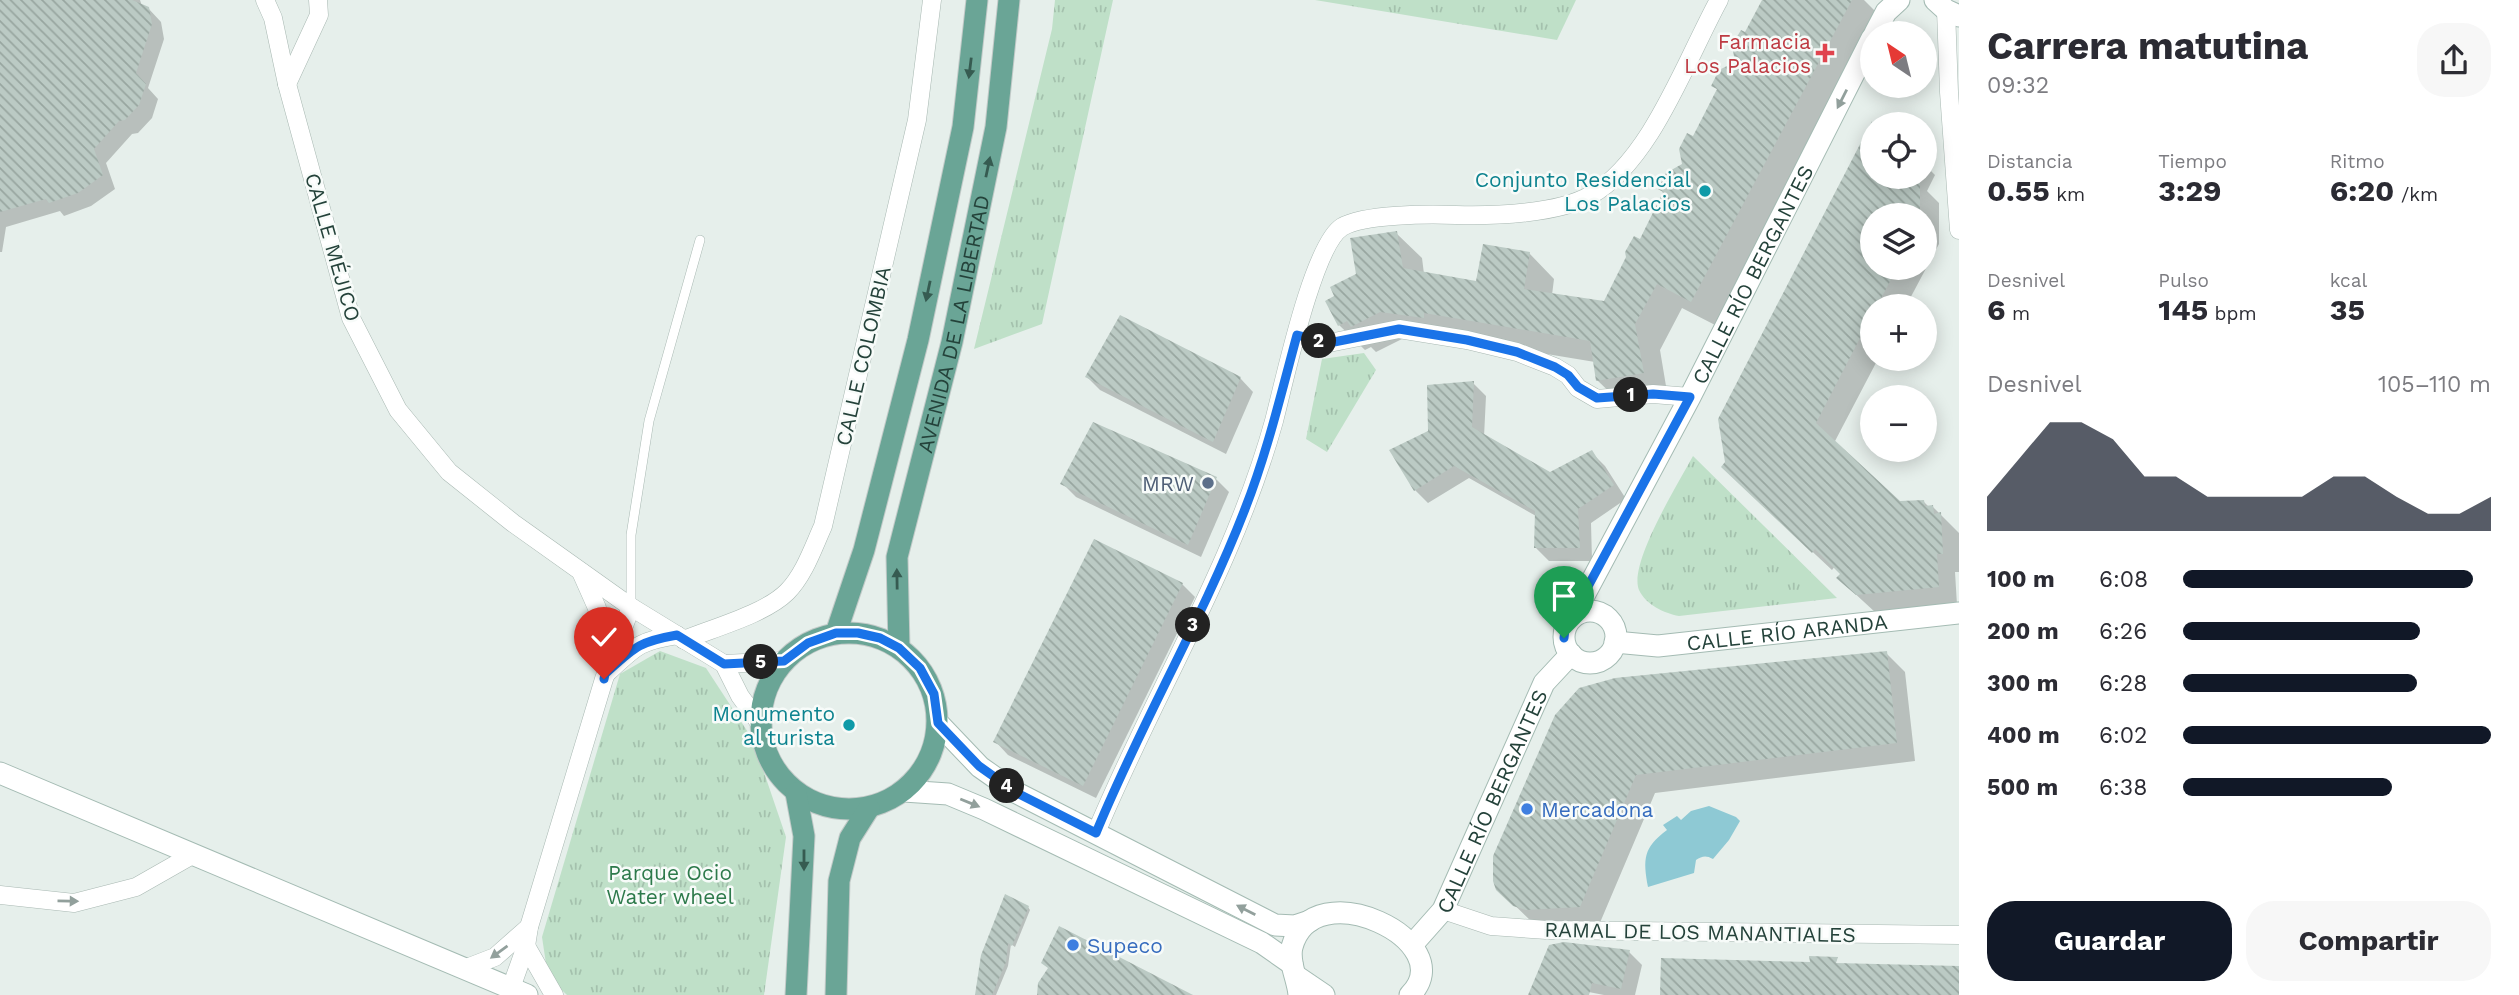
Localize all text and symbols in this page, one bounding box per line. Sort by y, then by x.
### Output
north arrow [1860,21,1937,98]
map controls [1860,21,1937,462]
button: share [2417,23,2491,97]
text: Carrera matutina [1987,24,2308,68]
place label: Farmacia Los Palacios [1684,29,1811,78]
marker: Farmacia Los Palacios [1817,45,1833,61]
one-way arrow [964,57,975,79]
text: 09:32 [1987,72,2049,99]
one-way arrow [1836,89,1847,109]
button: locate [1860,112,1937,189]
text: Distancia [1987,150,2073,173]
text: Tiempo [2158,150,2227,173]
text: Ritmo [2330,150,2385,173]
one-way arrow [983,156,994,178]
street label: CALLE RÍO BERGANTES [1686,161,1818,388]
place label: Conjunto Residencial Los Palacios [1475,167,1692,216]
street label: CALLE MÉJICO [300,170,366,324]
text: 0.55 [1987,173,2050,208]
text: 3:29 [2158,173,2222,208]
text: 6:20 [2330,173,2394,208]
marker: Conjunto Residencial Los Palacios [1697,183,1713,199]
text: km [2050,183,2085,206]
text: /km [2394,183,2438,206]
street label: AVENIDA DE LA LIBERTAD [912,193,994,455]
button: layers [1860,203,1937,280]
street label: CALLE COLOMBIA [830,264,896,448]
text: Desnivel [1987,269,2065,292]
text: Pulso [2158,269,2209,292]
text: kcal [2330,269,2367,292]
one-way arrow [922,280,933,302]
text: 6 [1987,292,2005,327]
text: 145 [2158,292,2208,327]
text: 35 [2330,292,2365,327]
button: + [1860,294,1937,371]
text: m [2005,302,2030,325]
text: bpm [2208,302,2257,325]
pin: 2 [1302,324,1336,358]
text: 2 [1313,329,1324,352]
text: Desnivel [1987,371,2082,398]
text: 105–110 m [2378,371,2491,398]
pin: 1 [1614,378,1648,412]
text: 1 [1626,383,1635,406]
button: − [1860,385,1937,462]
place label: MRW [1142,471,1194,496]
marker: MRW [1200,475,1216,491]
pin [1534,566,1594,638]
text: 100 m [1987,566,2055,593]
text: 6:08 [2099,566,2148,593]
one-way arrow [892,568,903,590]
icon: arrive [1545,577,1583,615]
pin [574,607,634,679]
pin: 3 [1176,608,1210,642]
street label: CALLE RÍO ARANDA [1685,608,1889,655]
text: 3 [1187,613,1198,636]
icon: check [585,618,623,656]
text: 200 m [1987,618,2059,645]
text: 6:26 [2099,618,2147,645]
pin: 5 [744,644,778,680]
text: 5 [755,650,766,673]
text: 300 m [1987,670,2058,697]
text: 6:28 [2099,670,2147,697]
street label: CALLE RÍO BERGANTES [1431,685,1552,917]
place label: Monumento al turista [712,701,835,750]
marker: Monumento al turista [841,717,857,733]
text: 400 m [1987,722,2060,749]
text: 6:02 [2099,722,2148,749]
pin: 4 [990,768,1024,804]
text: 4 [1000,774,1013,797]
text: 500 m [1987,774,2058,801]
text: 6:38 [2099,774,2147,801]
place label: Mercadona [1541,797,1654,822]
one-way arrow [960,798,981,809]
marker: Mercadona [1519,801,1535,817]
one-way arrow [798,850,810,872]
park label: Parque Ocio Water wheel [606,860,734,909]
one-way arrow [57,895,79,906]
button: Guardar [1987,901,2232,981]
button: Compartir [2246,901,2491,981]
one-way arrow [1236,905,1256,916]
street label: RAMAL DE LOS MANANTIALES [1544,917,1856,947]
place label: Supeco [1087,933,1163,958]
marker: Supeco [1065,937,1081,953]
one-way arrow [490,945,508,959]

